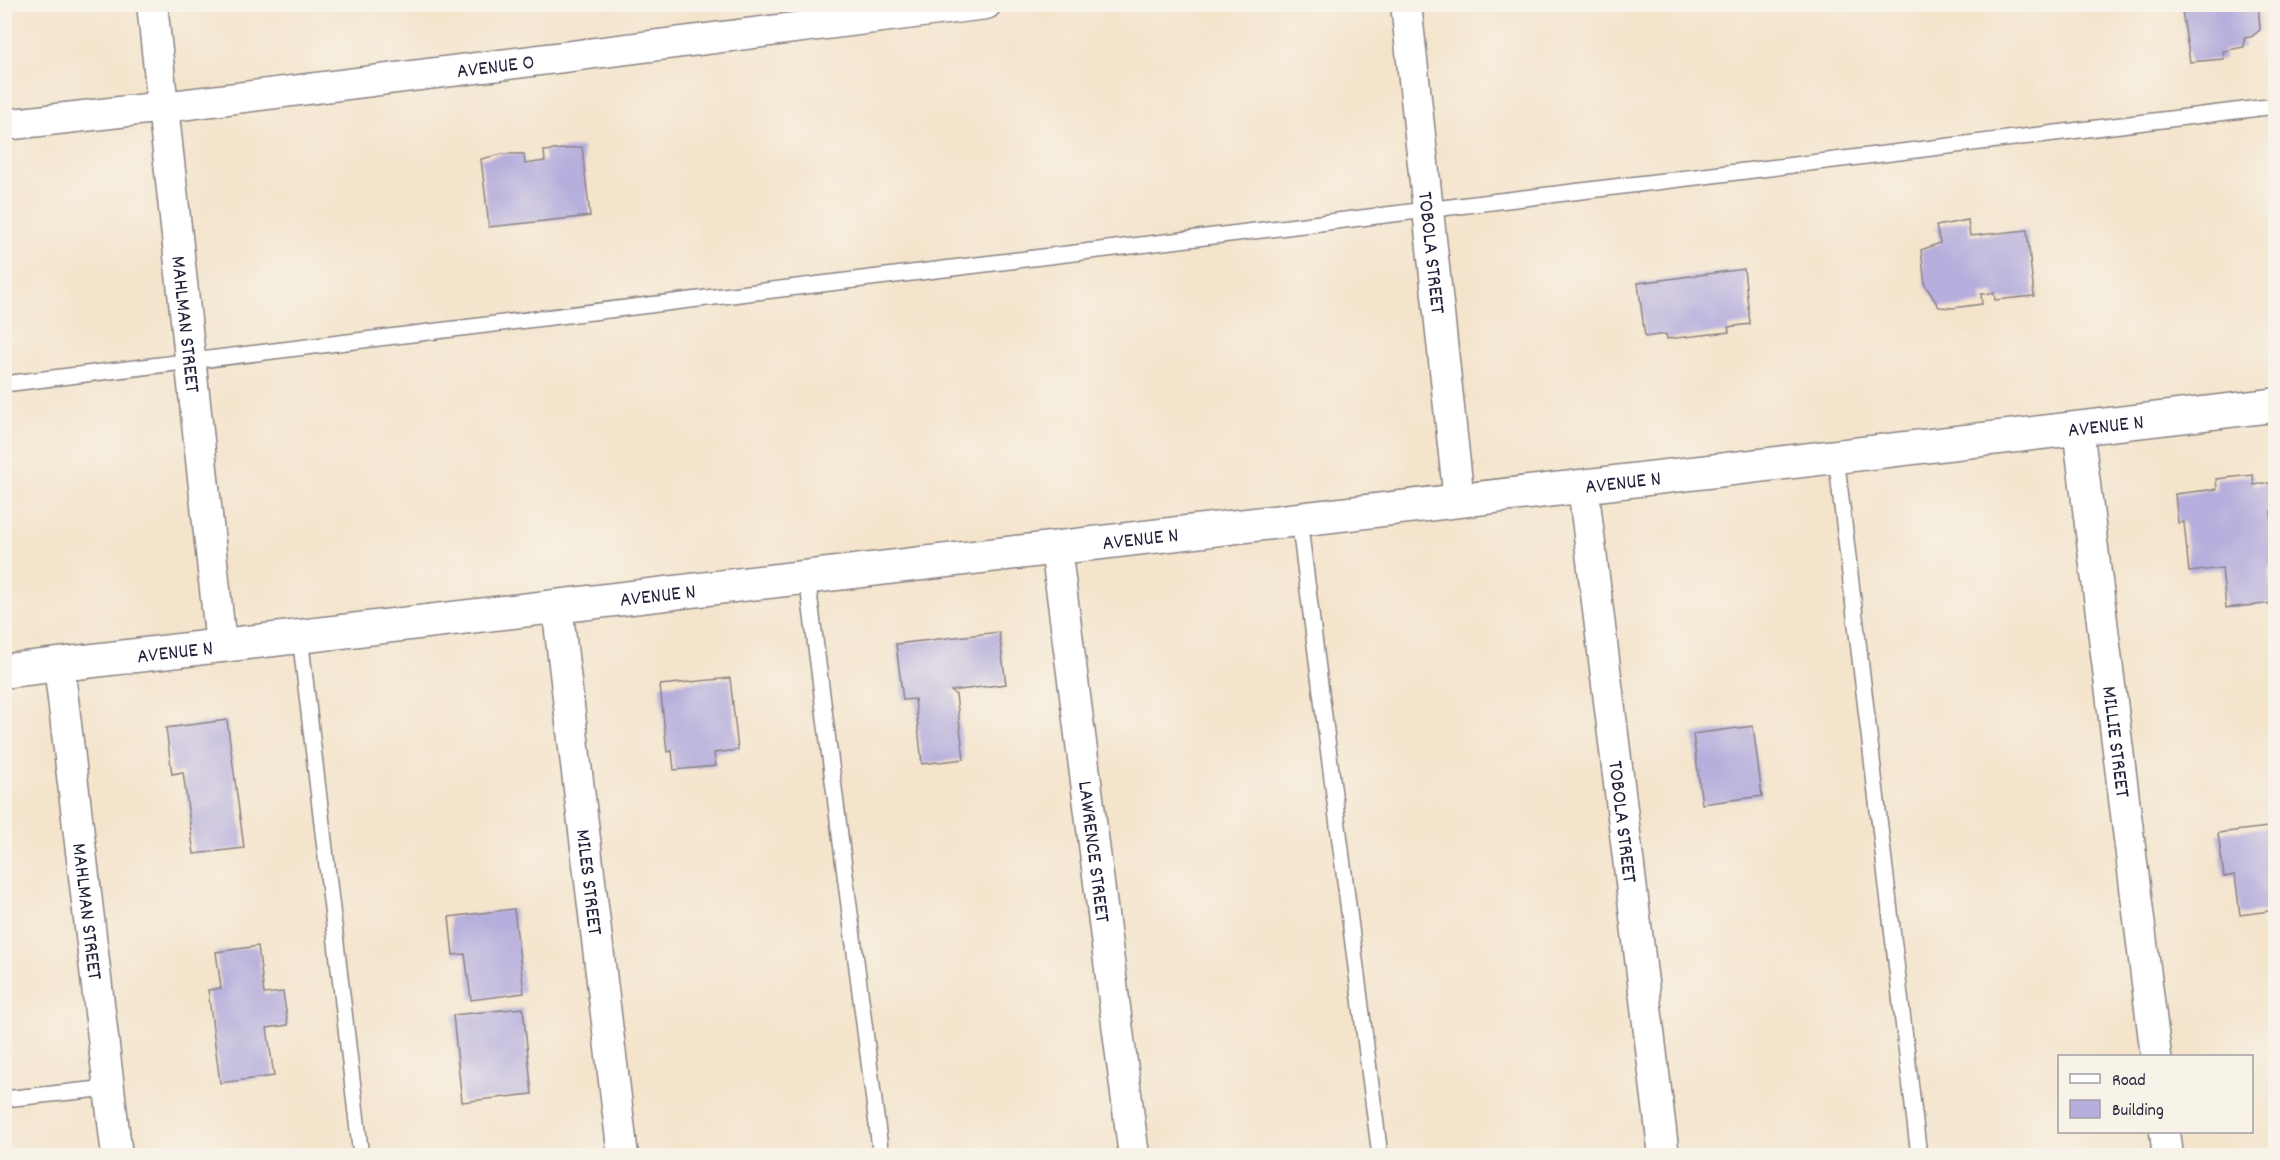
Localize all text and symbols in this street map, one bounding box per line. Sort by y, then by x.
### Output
street label: AVENUE O [455,49,536,88]
street label: TOBOLA STREET [1408,190,1451,316]
street label: MAHLMAN STREET [161,255,206,395]
street label: AVENUE N [2066,409,2146,447]
street label: AVENUE N [1584,465,1663,504]
street label: AVENUE N [1101,522,1180,560]
street label: AVENUE N [618,578,698,617]
street label: AVENUE N [136,635,215,673]
street label: MILLIE STREET [2092,684,2136,800]
street label: TOBOLA STREET [1598,759,1643,885]
street label: LAWRENCE STREET [1068,779,1116,925]
street label: MILES STREET [566,828,608,938]
street label: MAHLMAN STREET [62,842,108,982]
legend [2058,1055,2253,1133]
text: Road [2112,1069,2146,1094]
text: Building [2112,1099,2164,1124]

